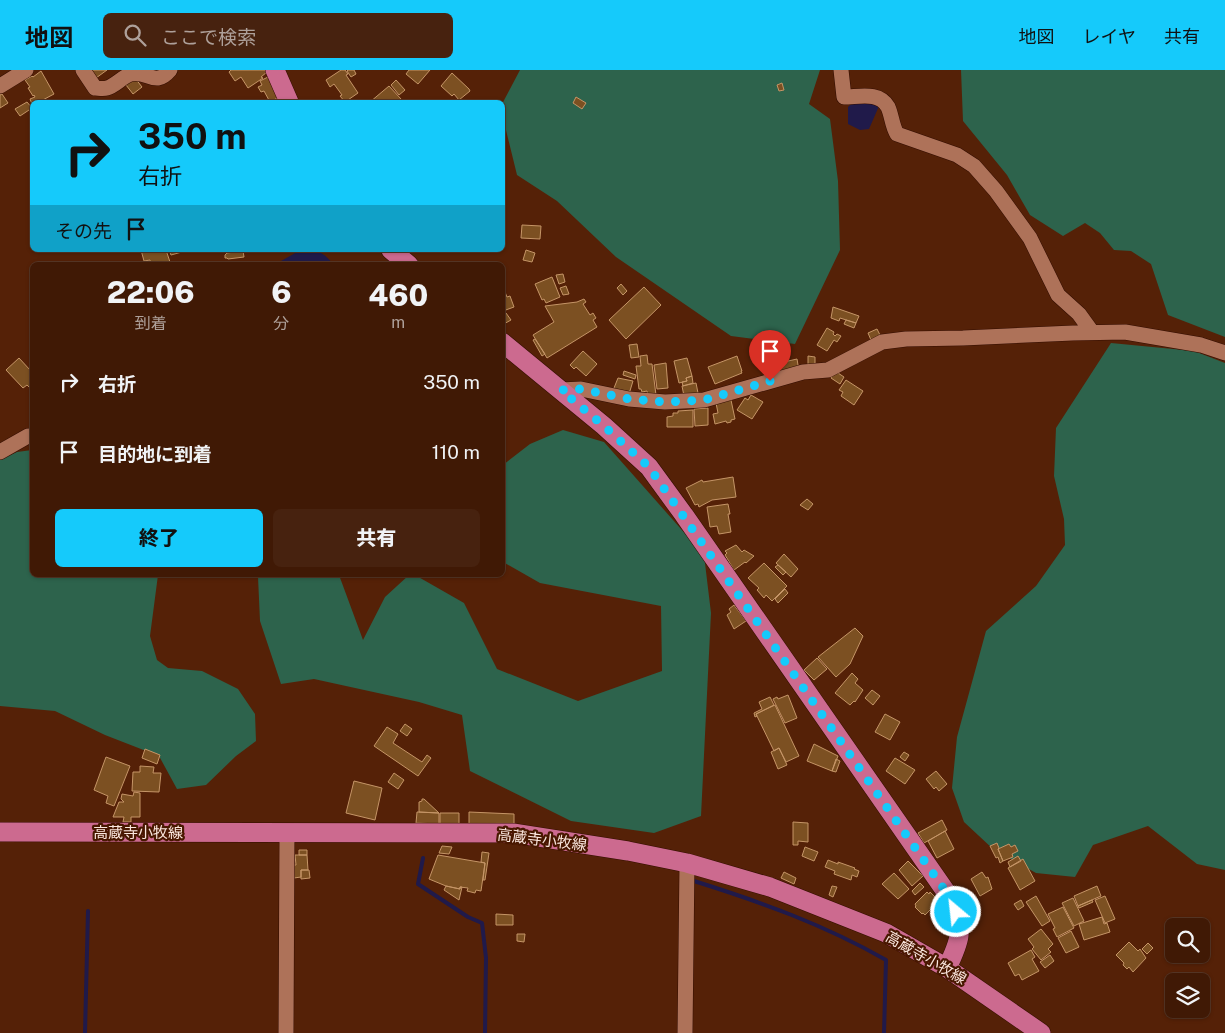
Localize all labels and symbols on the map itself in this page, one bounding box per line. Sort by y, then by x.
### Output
pin [749,330,791,381]
street label: 高蔵寺小牧線 [93,824,183,841]
street label: 高蔵寺小牧線 [496,826,588,853]
position arrow [929,885,981,937]
street label: 高蔵寺小牧線 [883,928,969,987]

